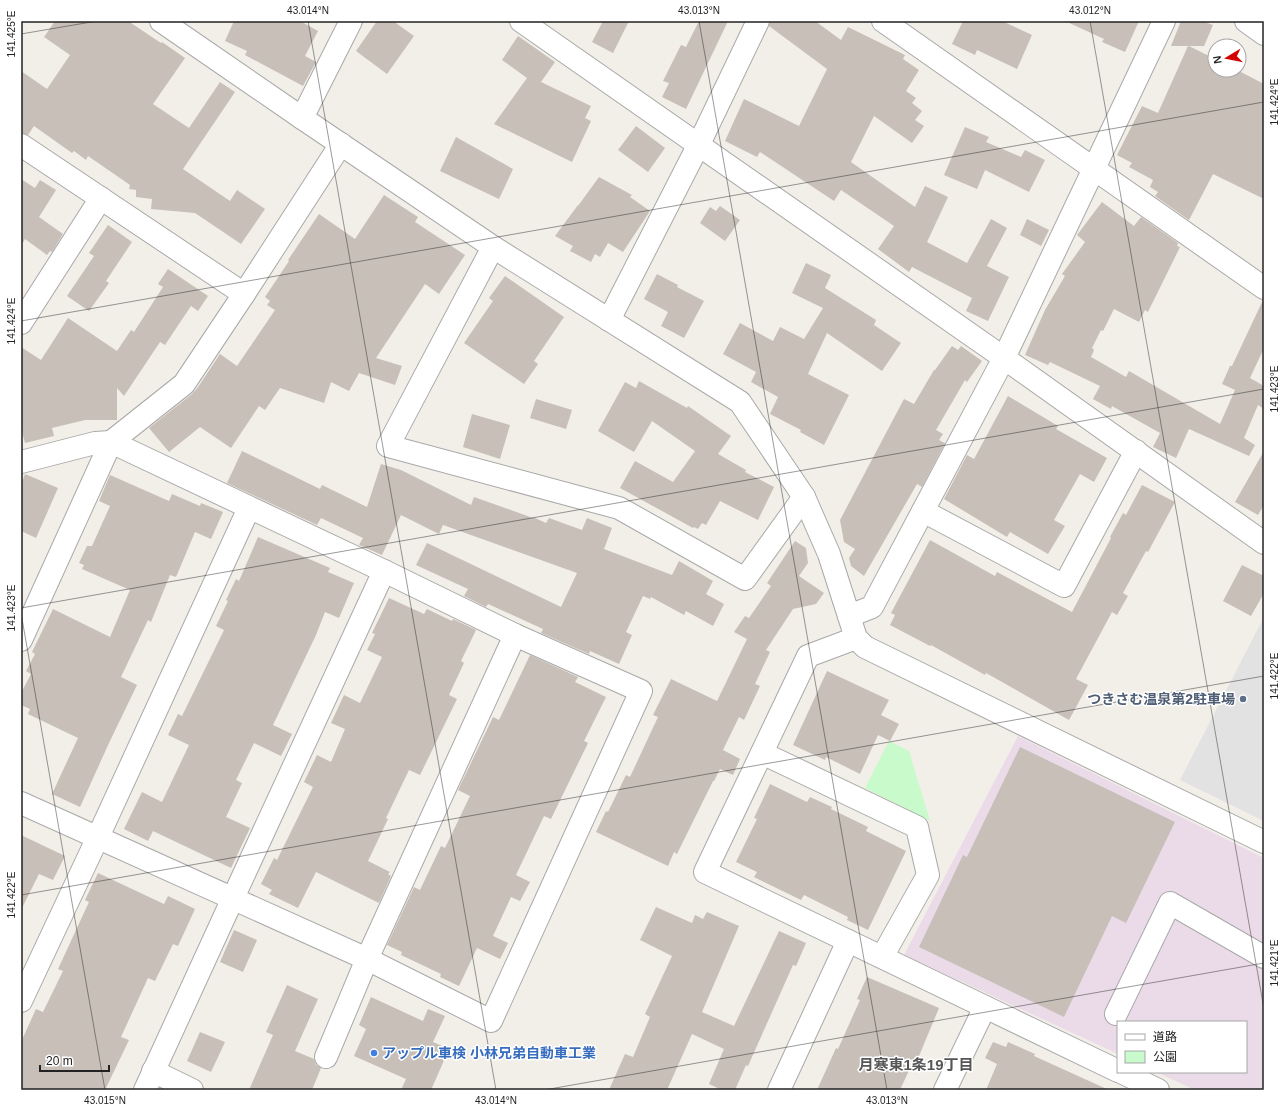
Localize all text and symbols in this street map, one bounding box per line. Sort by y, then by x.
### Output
text: 43.014°N [287,5,329,16]
text: 43.013°N [678,5,720,16]
text: 43.012°N [1069,5,1111,16]
text: 141.425°E [6,10,17,57]
north arrow [1207,38,1247,78]
text: N [1211,55,1224,65]
text: 141.424°E [1269,78,1280,125]
text: 141.424°E [6,297,17,344]
text: 141.423°E [1269,365,1280,412]
text: 141.423°E [6,584,17,631]
text: 141.422°E [1269,652,1280,699]
place label: つきさむ温泉第2駐車場 [1087,691,1235,707]
marker: つきさむ温泉第2駐車場 [1238,694,1248,704]
text: 141.422°E [6,871,17,918]
text: 141.421°E [1269,939,1280,986]
legend [1117,1021,1247,1073]
text: 道路 [1153,1030,1177,1044]
place label: アップル車検 小林兄弟自動車工業 [382,1045,596,1061]
scale bar [40,1047,109,1073]
marker: アップル車検 小林兄弟自動車工業 [369,1048,379,1058]
text: 公園 [1153,1050,1177,1064]
text: 20 m [46,1054,73,1068]
district label: 月寒東1条19丁目 [858,1056,974,1073]
text: 43.015°N [84,1095,126,1106]
text: 43.014°N [475,1095,517,1106]
text: 43.013°N [866,1095,908,1106]

